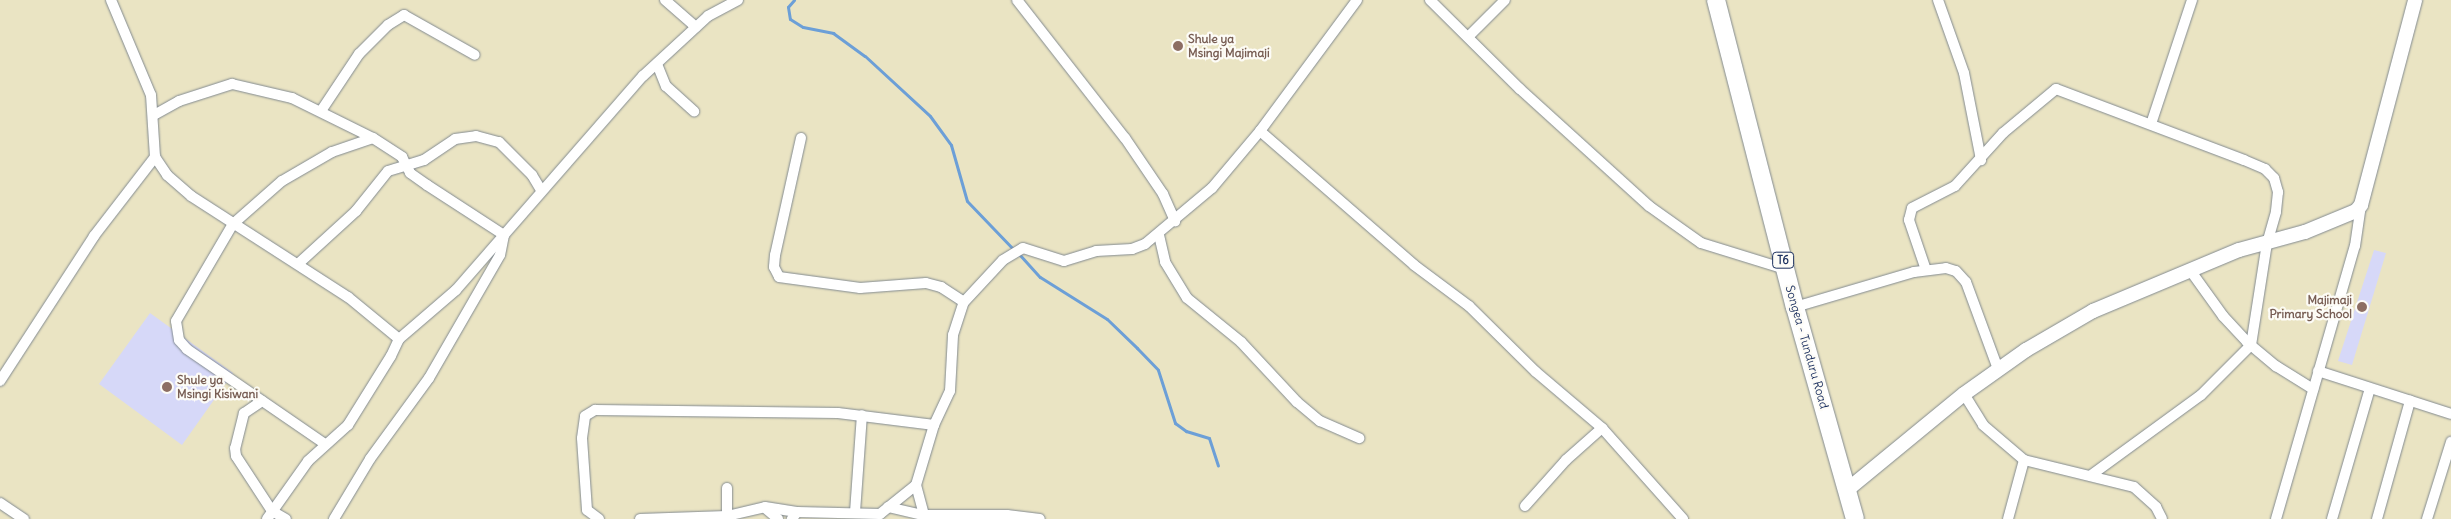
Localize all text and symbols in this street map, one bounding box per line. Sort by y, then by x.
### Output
place label: Shule ya Msingi Majimaji [1188,32,1270,60]
marker: Shule ya Msingi Majimaji [1172,40,1184,52]
road number: T6 [1772,252,1794,268]
street label: Songea - Tunduru Road [1782,284,1832,410]
place label: Majimaji Primary School [2269,293,2352,321]
marker: Majimaji Primary School [2356,301,2368,313]
place label: Shule ya Msingi Kisiwani [177,373,258,401]
marker: Shule ya Msingi Kisiwani [161,381,173,393]

